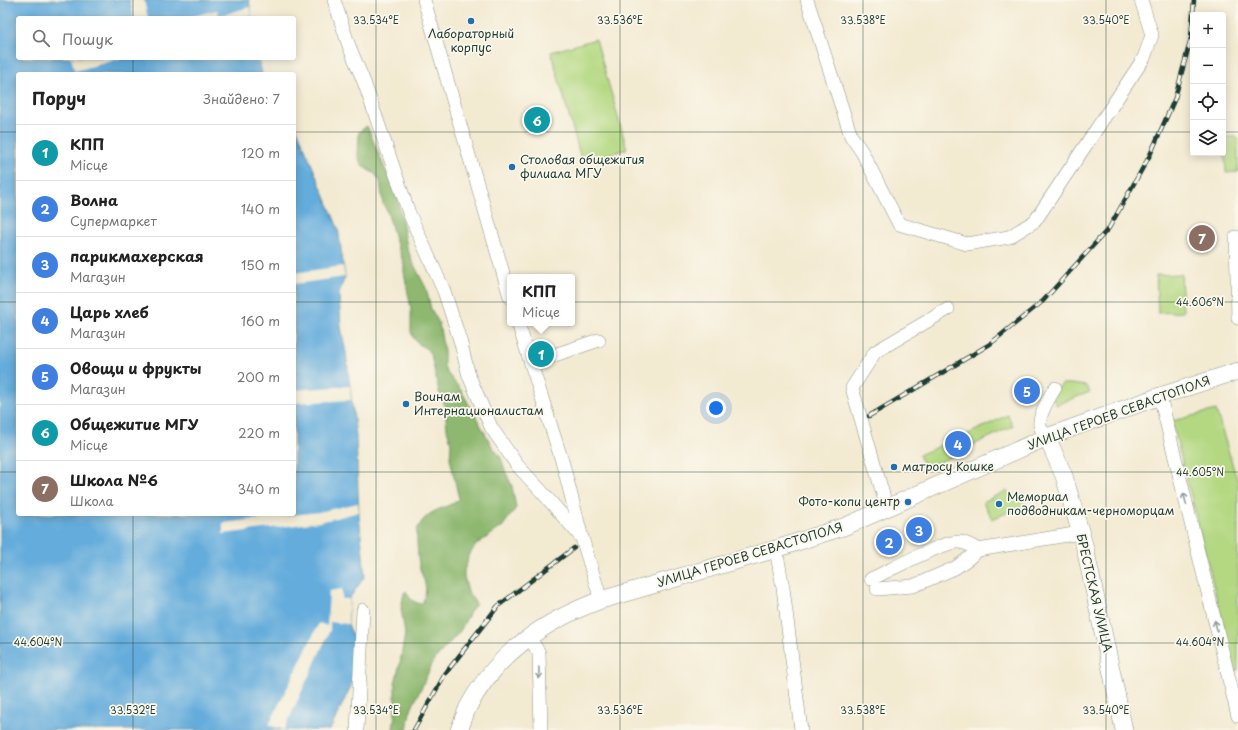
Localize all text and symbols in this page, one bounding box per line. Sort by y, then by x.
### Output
text: 33.534°E [353,12,399,27]
text: 33.536°E [597,12,643,27]
text: 33.538°E [840,12,886,27]
text: 33.540°E [1083,12,1129,27]
map controls [1190,12,1226,156]
button: + [1190,12,1226,48]
search box [16,16,296,60]
marker: Лабораторный корпус [466,16,476,26]
place label: Лабораторный корпус [428,24,514,56]
icon: search [30,27,52,49]
text: Пошук [62,27,113,50]
button: − [1190,48,1226,84]
button: locate [1190,84,1226,120]
text: Поруч [32,85,86,111]
text: Знайдено: 7 [203,89,280,108]
pin: 6 [524,105,550,135]
button: layers [1190,120,1226,156]
text: КПП [70,132,105,155]
text: 1 [42,143,48,162]
text: 120 m [241,143,280,162]
place label: Столовая общежития филиала МГУ [520,150,645,182]
text: Місце [70,155,108,174]
marker: Столовая общежития филиала МГУ [507,162,517,172]
text: Волна [70,188,118,211]
text: 2 [40,199,50,218]
text: 140 m [241,199,280,218]
text: Супермаркет [70,211,157,230]
pin: 7 [1189,223,1215,253]
text: парикмахерская [70,244,204,267]
text: 3 [41,255,49,274]
text: 150 m [241,255,280,274]
text: Магазин [70,267,126,286]
popup [507,274,575,326]
text: КПП [522,279,557,302]
text: 44.606°N [1176,294,1224,309]
text: Царь хлеб [70,300,149,323]
text: Місце [522,302,560,321]
text: 4 [41,311,49,330]
text: 160 m [241,311,280,330]
text: Магазин [70,323,126,342]
pin: 1 [528,339,554,369]
text: Овощи и фрукты [70,356,202,379]
text: 5 [41,367,49,386]
text: 200 m [237,367,280,386]
street label: УЛИЦА ГЕРОЕВ СЕВАСТОПОЛЯ [1025,371,1212,454]
pin: 5 [1014,376,1040,406]
text: Магазин [70,379,126,398]
place label: Воинам Интернационалистам [414,387,544,419]
your location [706,398,726,418]
marker: Воинам Интернационалистам [401,399,411,409]
text: Общежитие МГУ [70,412,199,435]
text: 6 [40,423,50,442]
text: 220 m [238,423,280,442]
pin: 4 [945,429,971,459]
text: Місце [70,435,108,454]
place label: матросу Кошке [902,457,994,475]
marker: матросу Кошке [889,462,899,472]
text: 44.605°N [1176,464,1224,479]
text: Школа №6 [70,468,158,491]
text: 7 [41,479,49,498]
text: 340 m [237,479,280,498]
place label: Мемориал подводникам-черноморцам [1007,487,1175,519]
text: Школа [70,491,114,510]
place label: Фото-копи центр [798,492,900,510]
one-way arrow [1181,493,1189,506]
marker: Фото-копи центр [903,497,913,507]
marker: Мемориал подводникам-черноморцам [994,499,1004,509]
pin: 3 [906,515,932,545]
street label: УЛИЦА ГЕРОЕВ СЕВАСТОПОЛЯ [655,517,845,591]
pin: 2 [876,527,902,557]
street label: БРЕСТСКАЯ УЛИЦА [1073,532,1117,654]
one-way arrow [1212,619,1220,632]
text: 44.604°N [14,634,62,649]
text: 44.604°N [1176,634,1224,649]
one-way arrow [536,666,543,679]
text: 33.532°E [110,702,156,717]
text: 33.534°E [353,702,399,717]
text: 33.536°E [597,702,643,717]
text: 33.538°E [840,702,886,717]
text: 33.540°E [1083,702,1129,717]

